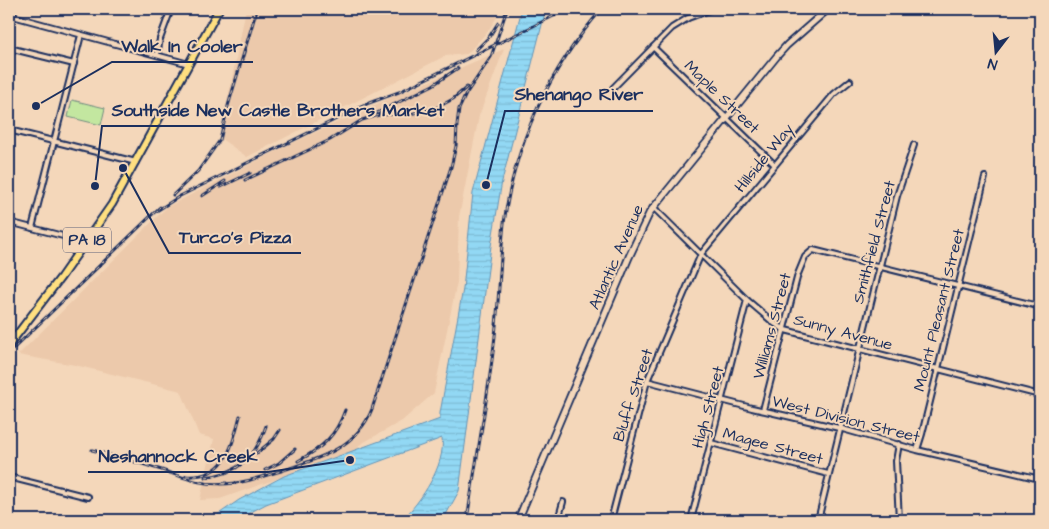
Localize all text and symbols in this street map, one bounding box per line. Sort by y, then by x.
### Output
north arrow [972,28,1022,78]
callout: Walk In Cooler [112,29,253,62]
text: Walk In Cooler [120,34,243,59]
text: N [986,53,1000,74]
street label: Maple Street [679,55,765,139]
callout: Shenango River [505,78,653,111]
text: Shenango River [514,82,643,108]
callout: Southside New Castle Brothers Market [102,93,454,126]
text: Southside New Castle Brothers Market [111,98,445,123]
street label: Hillside Way [729,119,800,198]
street label: Smithfield Street [847,177,901,306]
street label: Atlantic Avenue [583,201,649,313]
callout: Turco's Pizza [169,220,301,253]
text: Turco's Pizza [178,225,292,250]
street label: Mount Pleasant Street [908,226,970,394]
road number: PA 18 [63,228,111,252]
street label: Williams Street [747,270,797,382]
street label: Sunny Avenue [791,308,895,357]
street label: Bluff Street [608,345,659,444]
street label: High Street [686,363,731,451]
street label: West Division Street [770,390,923,448]
street label: Magee Street [720,422,826,471]
callout: Neshannock Creek [88,439,268,472]
text: Neshannock Creek [98,444,258,469]

